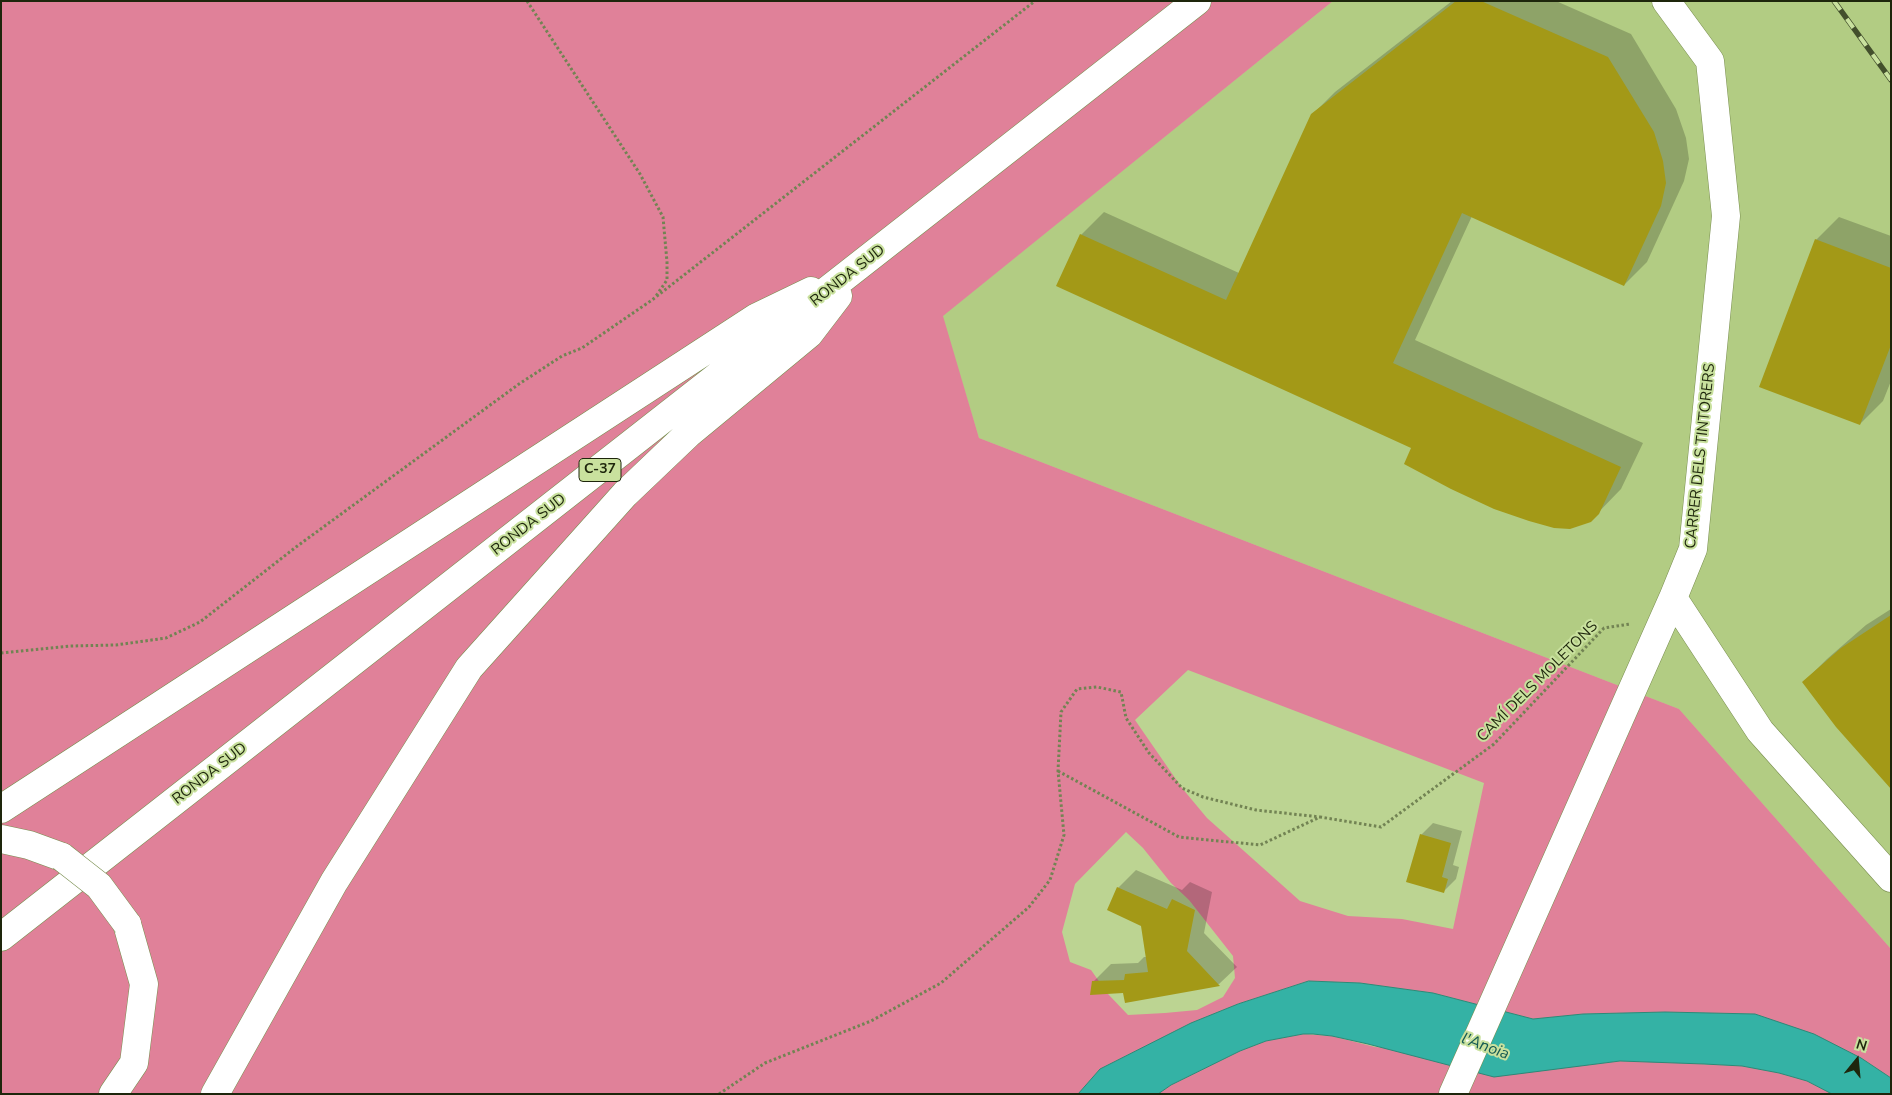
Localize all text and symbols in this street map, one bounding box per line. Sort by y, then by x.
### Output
street label: RONDA SUD [807,241,889,311]
street label: CARRER DELS TINTORERS [1682,362,1720,550]
road number: C-37 [579,458,621,482]
street label: RONDA SUD [488,490,570,560]
street label: CAMÍ DELS MOLETONS [1474,618,1602,746]
street label: RONDA SUD [169,739,251,809]
water label: l'Anoia [1458,1030,1512,1064]
north arrow [1832,1035,1882,1085]
text: N [1854,1035,1869,1056]

